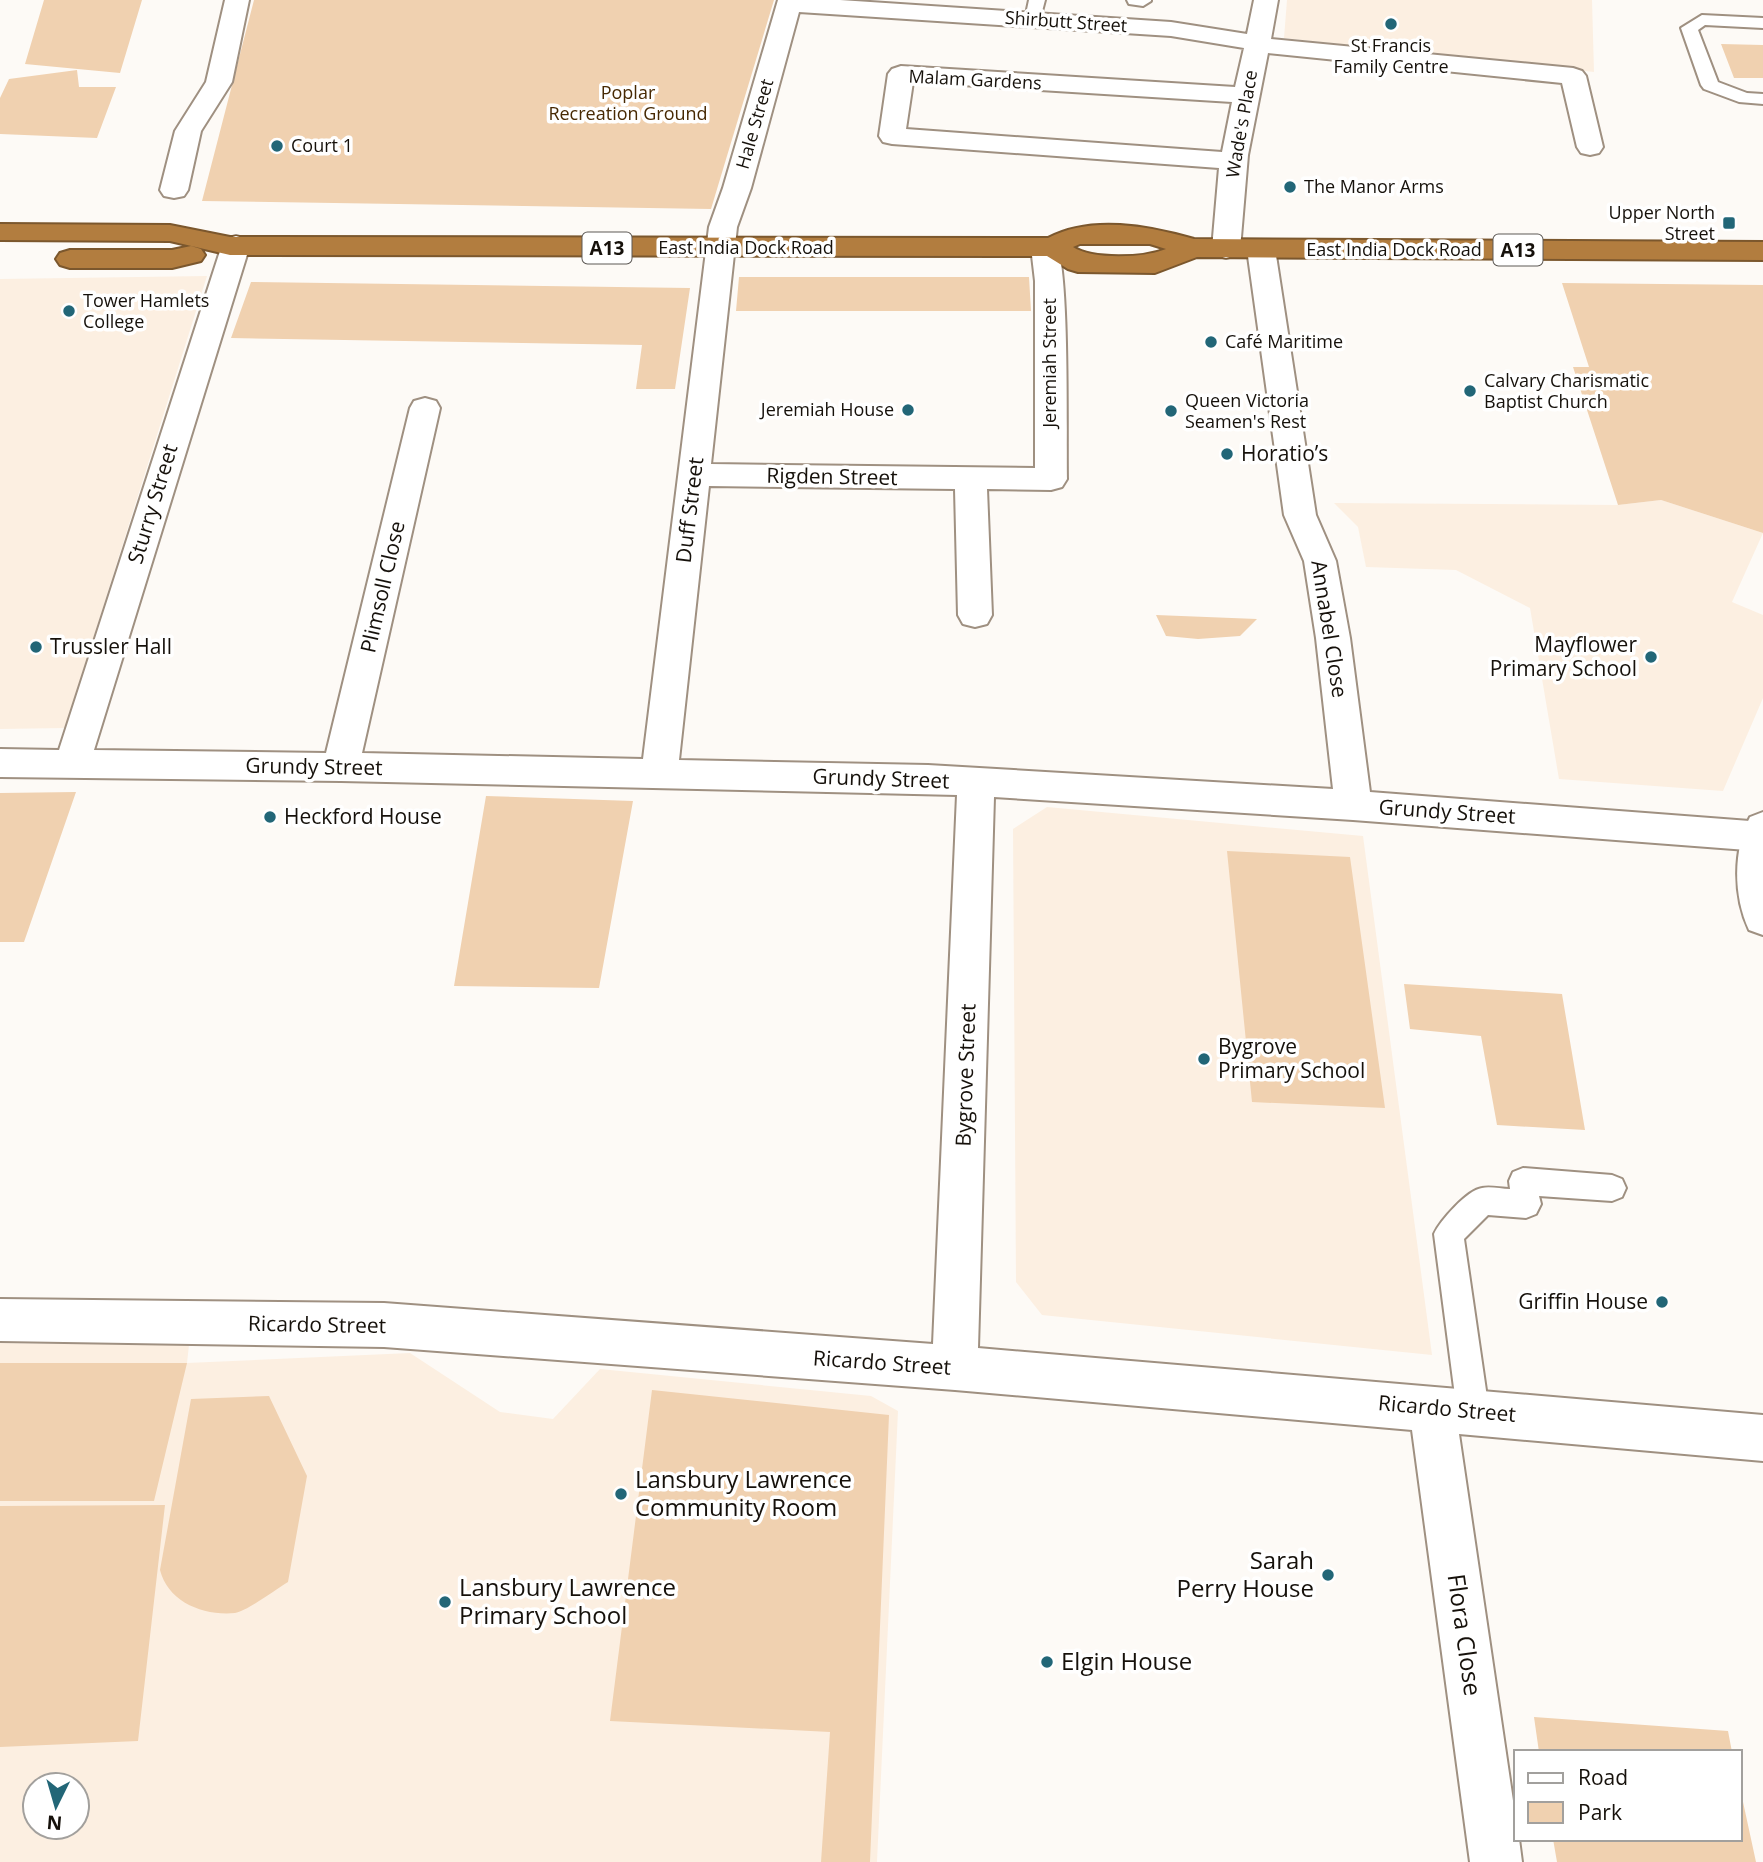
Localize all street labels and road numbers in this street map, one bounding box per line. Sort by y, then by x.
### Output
street label: Shirbutt Street [1004,5,1128,37]
street label: Malam Gardens [908,64,1042,94]
street label: Wade's Place [1220,68,1262,180]
street label: Hale Street [730,76,778,172]
road number: A13 [582,232,632,264]
road number: A13 [1494,234,1542,266]
street label: East India Dock Road [658,235,834,259]
street label: East India Dock Road [1306,237,1482,261]
street label: Jeremiah Street [1037,298,1061,430]
street label: Sturry Street [121,440,184,567]
street label: Duff Street [669,455,709,564]
street label: Rigden Street [766,461,898,491]
street label: Plimsoll Close [353,518,411,655]
street label: Annabel Close [1305,558,1355,700]
street label: Grundy Street [245,751,383,781]
street label: Grundy Street [812,762,950,794]
street label: Grundy Street [1378,792,1516,830]
street label: Bygrove Street [949,1003,981,1147]
street label: Ricardo Street [248,1309,386,1339]
street label: Ricardo Street [812,1343,952,1381]
street label: Ricardo Street [1377,1388,1517,1428]
street label: Flora Close [1441,1572,1490,1698]

